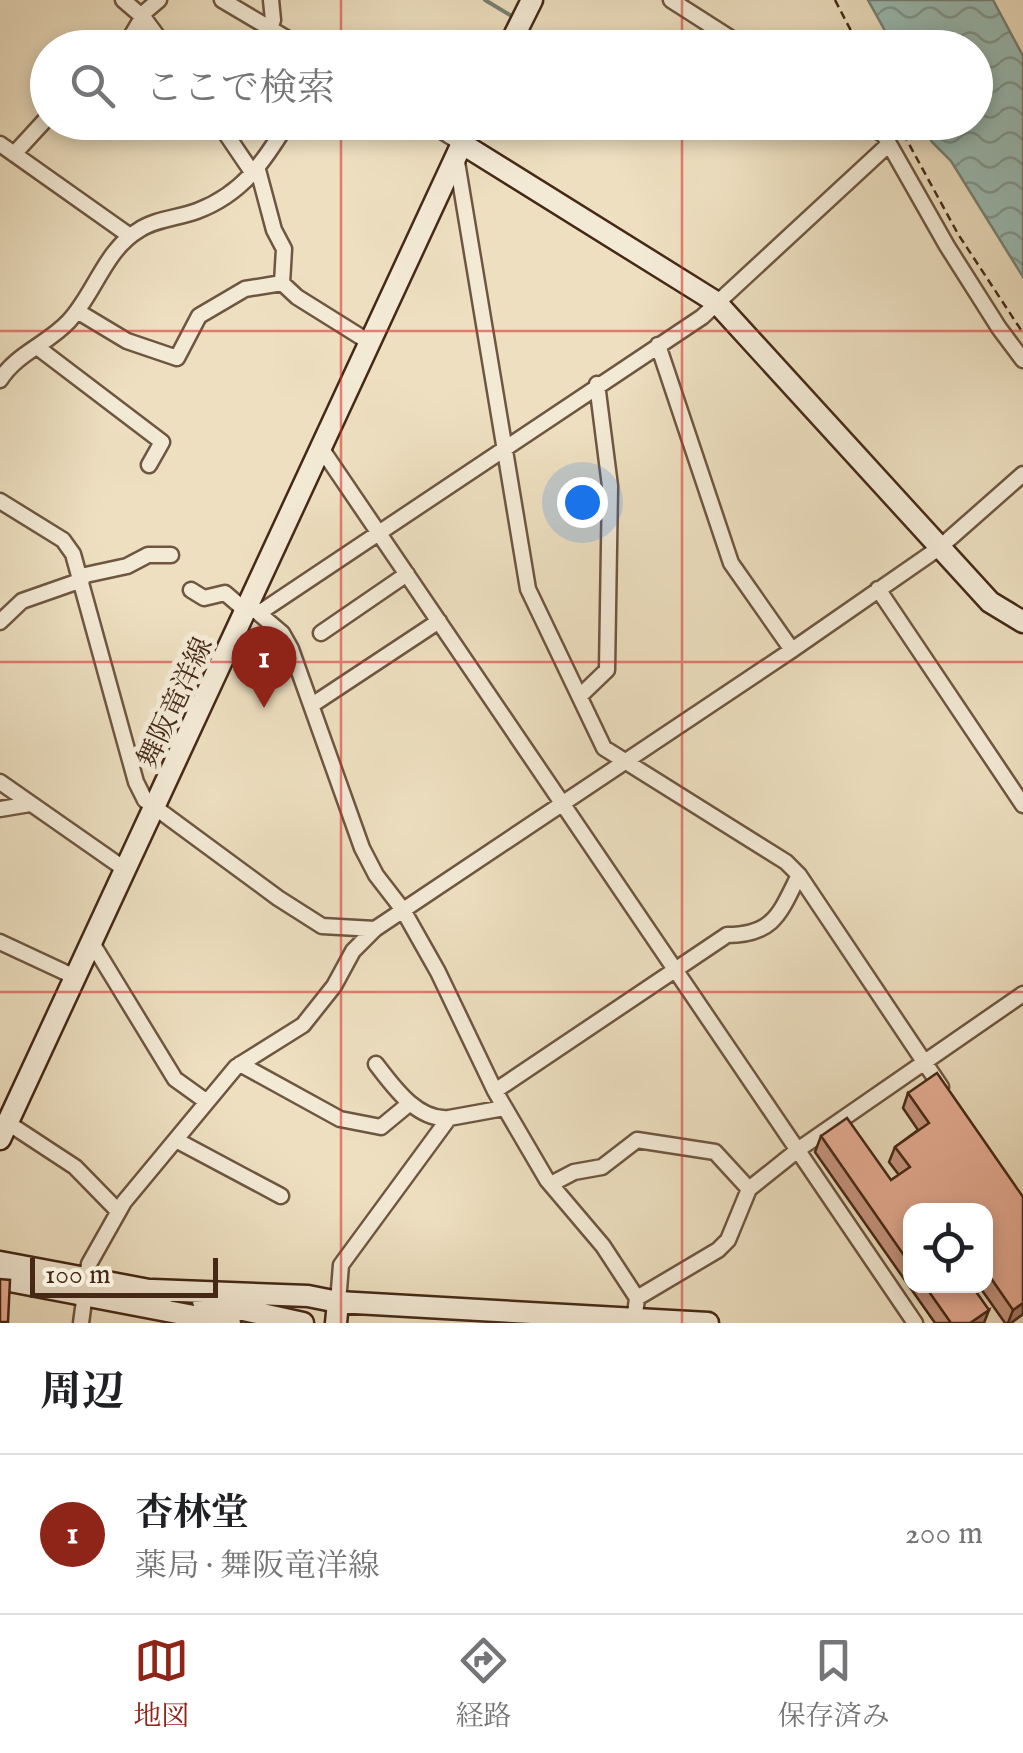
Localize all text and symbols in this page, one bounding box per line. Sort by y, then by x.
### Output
search box [30,30,993,140]
icon: search [65,58,120,113]
text: ここで検索 [145,66,335,114]
your location [557,477,608,528]
pin: 1 [232,626,296,708]
street label: 舞阪竜洋線 [131,632,222,774]
map controls [903,1203,993,1293]
button: locate [903,1203,993,1293]
scale bar [30,1253,218,1298]
text: 100 m [45,1258,111,1293]
text: 周辺 [40,1367,124,1420]
text: 杏林堂 [135,1491,249,1539]
text: 1 [67,1514,78,1555]
text: 200 m [905,1514,983,1555]
text: 薬局 · 舞阪竜洋線 [135,1547,380,1588]
tab: 地図 [133,1633,189,1735]
tab: 経路 [455,1633,512,1735]
tab: 保存済み [778,1633,890,1735]

